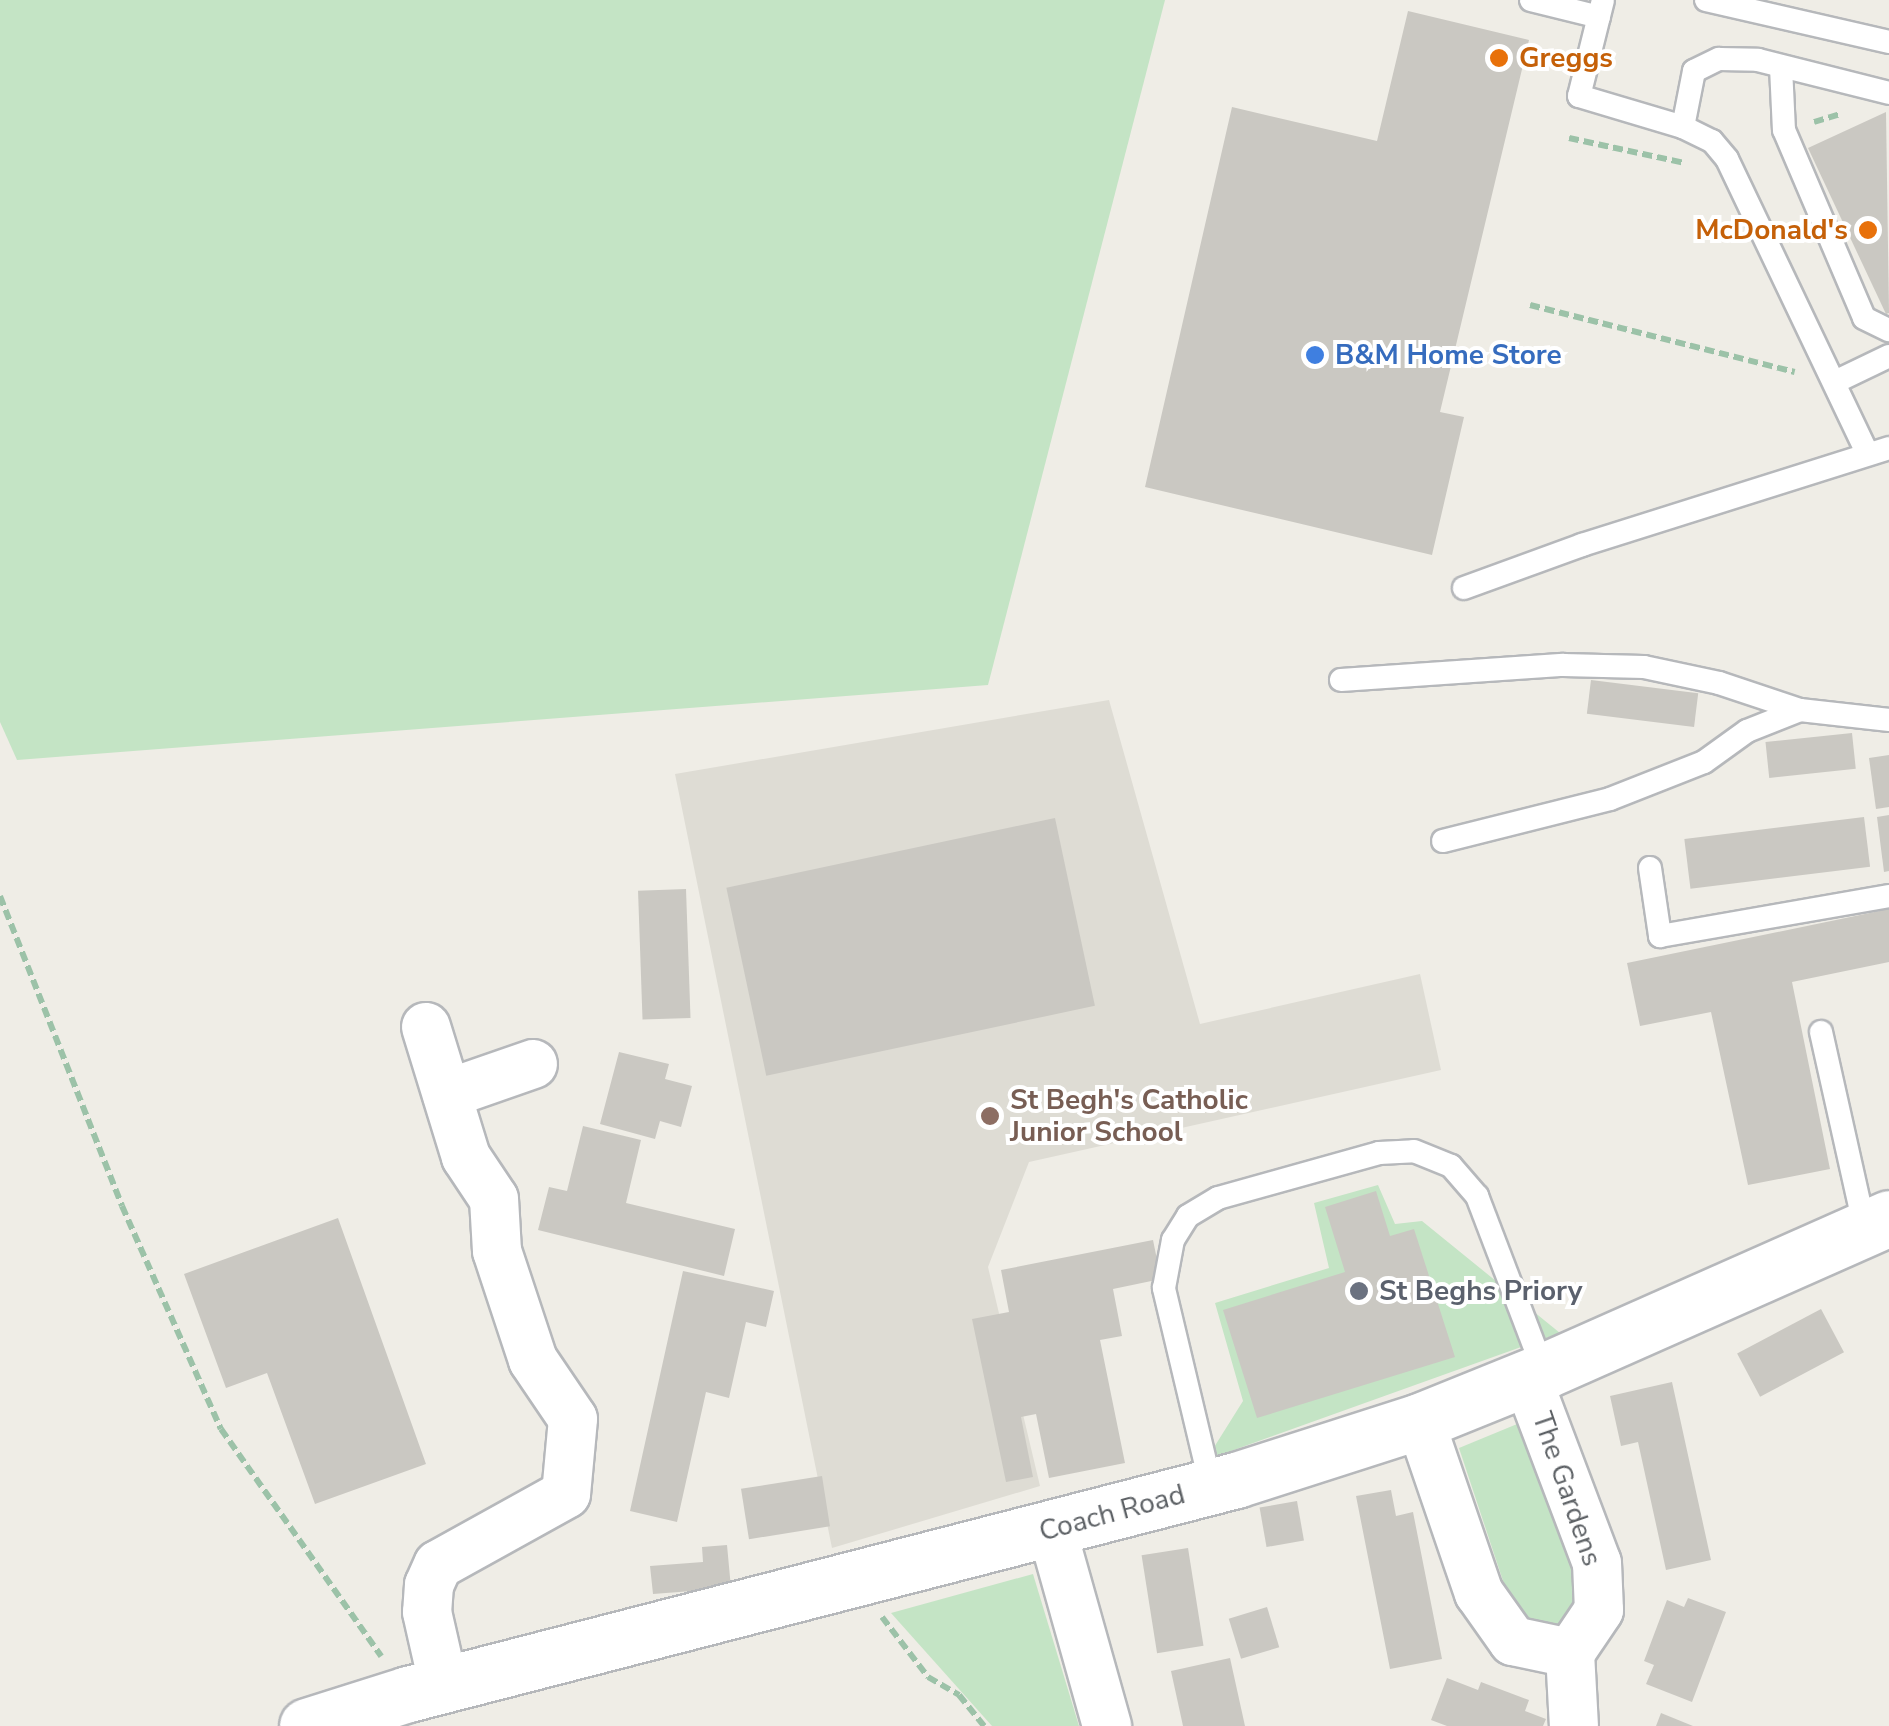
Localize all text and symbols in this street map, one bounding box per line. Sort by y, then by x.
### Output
place label: Greggs [1519,41,1613,75]
marker: Greggs [1488,47,1510,69]
place label: McDonald's [1695,213,1848,247]
marker: McDonald's [1857,219,1879,241]
place label: B&M Home Store [1335,338,1562,372]
marker: B&M Home Store [1304,344,1326,366]
place label: St Begh's Catholic Junior School [1010,1083,1248,1149]
marker: St Begh's Catholic Junior School [979,1105,1001,1127]
place label: St Beghs Priory [1379,1274,1583,1308]
marker: St Beghs Priory [1348,1280,1370,1302]
street label: The Gardens [1525,1408,1609,1570]
street label: Coach Road [1035,1477,1189,1549]

